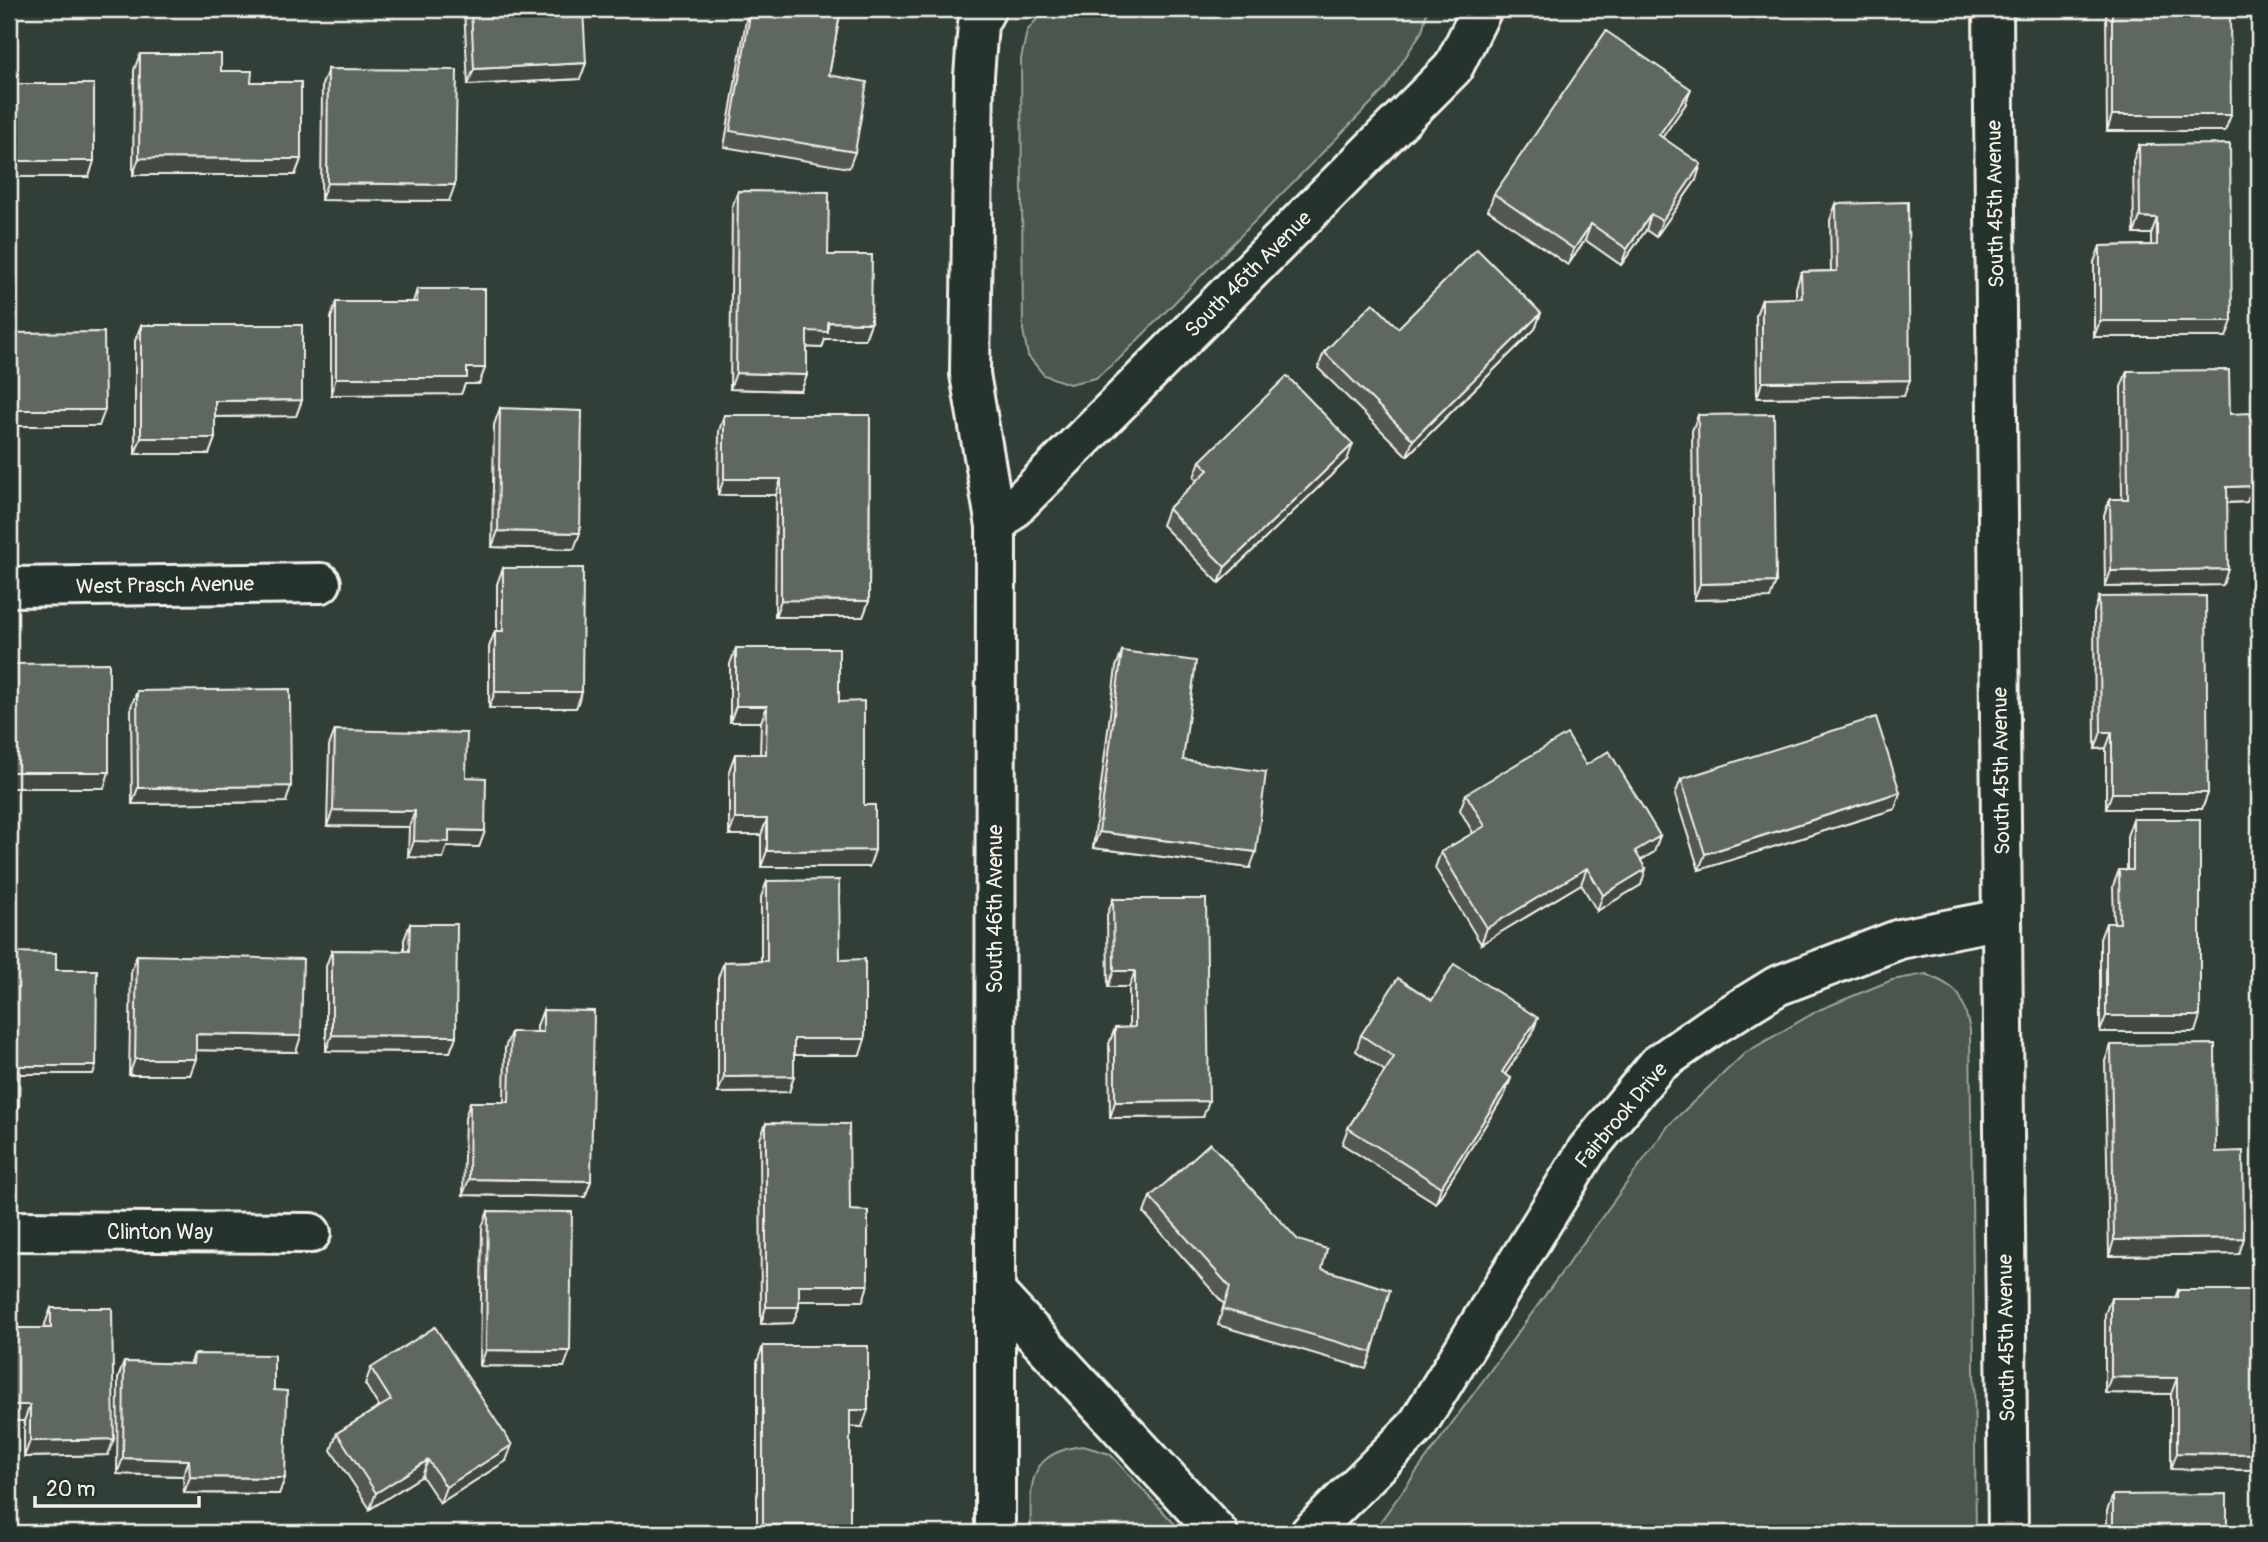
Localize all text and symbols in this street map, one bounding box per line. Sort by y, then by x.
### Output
street label: South 45th Avenue [1981,119,2010,288]
street label: South 46th Avenue [1179,205,1318,344]
street label: West Prasch Avenue [76,570,255,601]
street label: South 45th Avenue [1987,686,2016,855]
street label: South 46th Avenue [982,824,1009,993]
street label: Fairbrook Drive [1569,1056,1674,1174]
street label: Clinton Way [107,1219,213,1246]
street label: South 45th Avenue [1992,1253,2021,1422]
scale bar [35,1465,200,1509]
text: 20 m [46,1476,95,1503]

